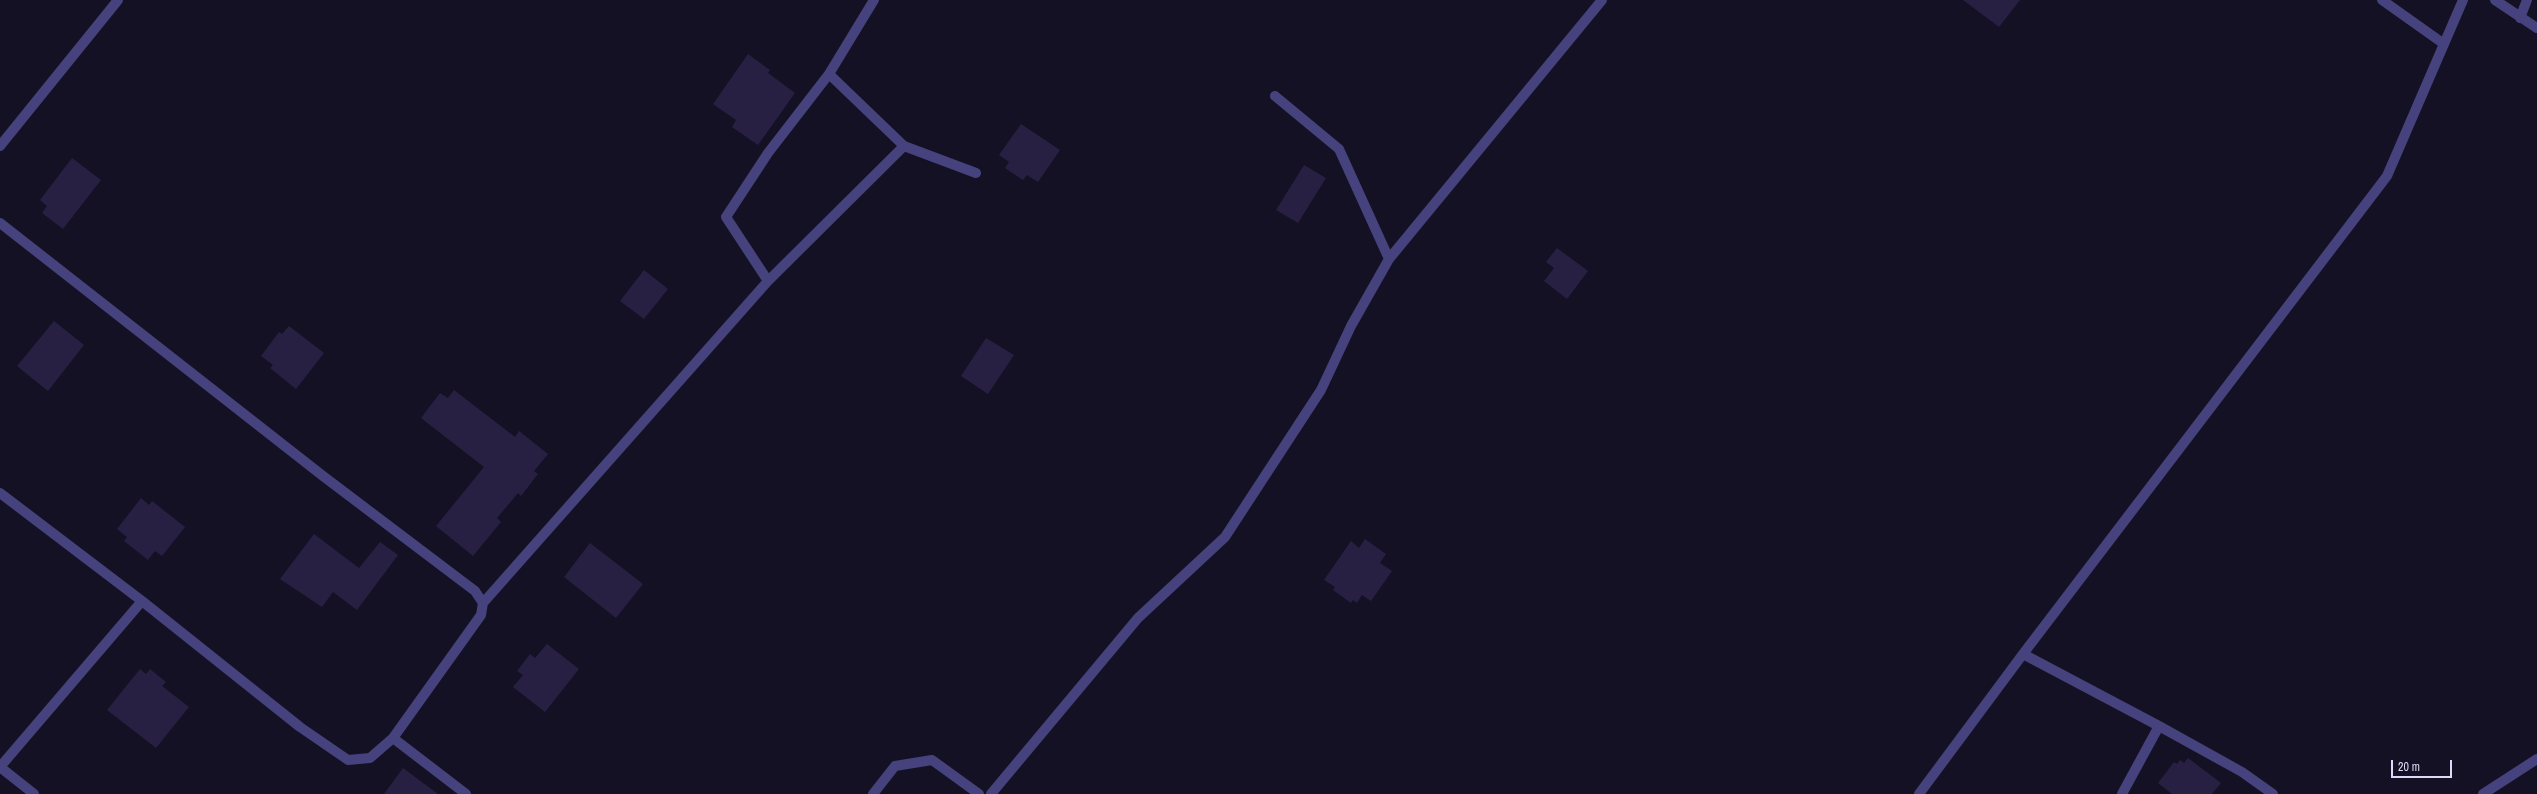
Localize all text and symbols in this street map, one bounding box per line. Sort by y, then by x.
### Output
scale bar [2393,752,2454,778]
text: 20 m [2398,759,2420,775]

